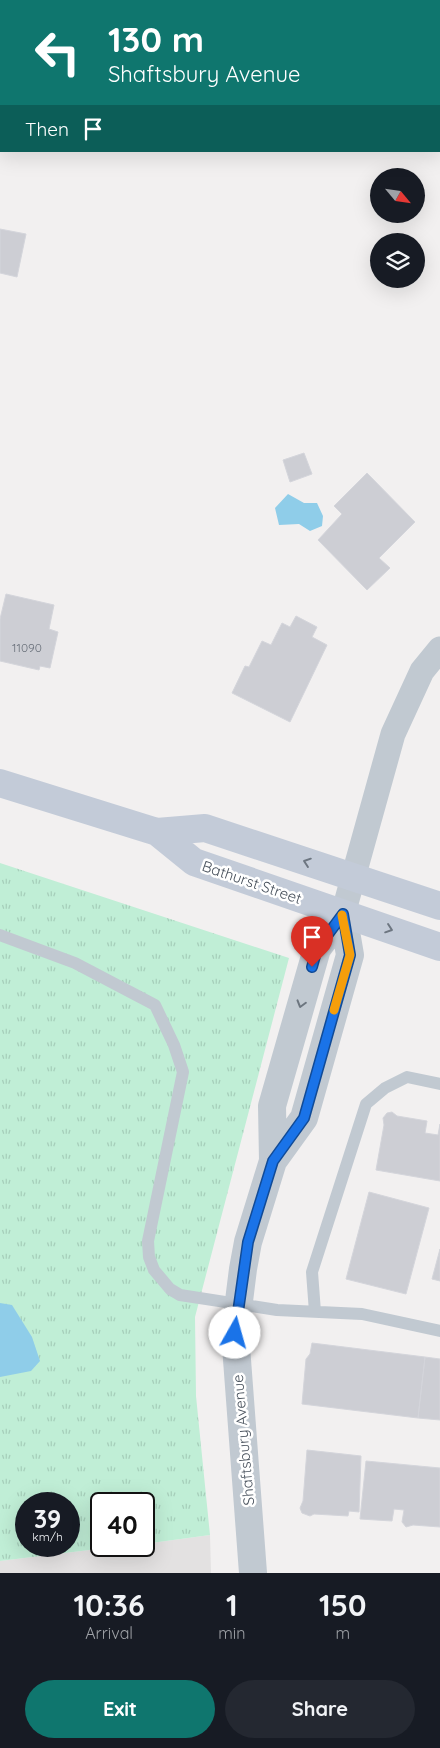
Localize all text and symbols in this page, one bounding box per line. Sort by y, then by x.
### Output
text: 130 m [108,17,204,61]
icon: left [25,20,90,85]
text: Shaftsbury Avenue [108,60,300,88]
icon: arrive [79,115,107,143]
text: Then [25,117,69,141]
north arrow [370,168,425,222]
map controls [370,168,425,288]
button: layers [370,233,425,288]
house number: 11090 [12,640,42,655]
street label: Bathurst Street [200,856,304,908]
one-way arrow [303,858,312,868]
pin [291,916,333,967]
icon: arrive [298,923,326,951]
one-way arrow [384,924,393,934]
one-way arrow [297,1000,307,1008]
position arrow [208,1306,260,1358]
street label: Shaftsbury Avenue [228,1374,258,1506]
speed limit sign: 40 [90,1492,155,1557]
text: 39 [34,1503,61,1534]
text: km/h [32,1529,63,1544]
text: 10:36 [74,1586,145,1624]
text: 1 [226,1586,238,1624]
text: 150 [319,1586,366,1624]
text: Arrival [85,1623,133,1643]
text: min [218,1623,245,1643]
text: m [335,1623,350,1643]
button: Exit [25,1680,215,1738]
button: Share [225,1680,415,1738]

